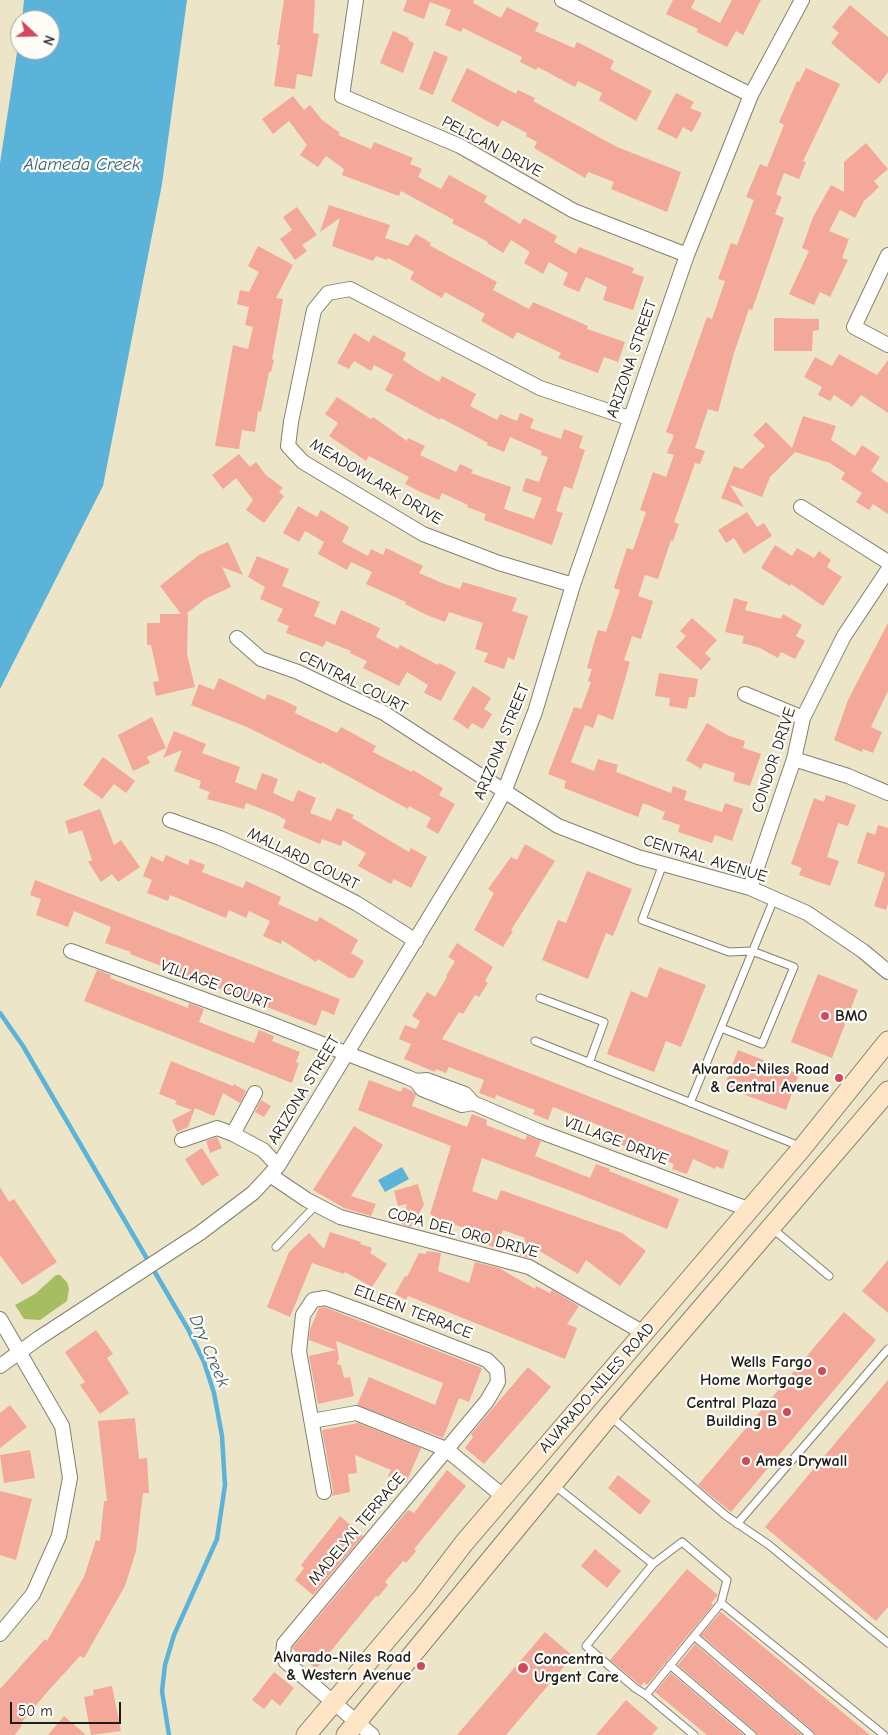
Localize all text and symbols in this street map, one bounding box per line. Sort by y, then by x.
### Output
north arrow [10,10,60,60]
text: N [39,33,58,48]
street label: PELICAN DRIVE [438,112,546,182]
water label: Alameda Creek [24,154,140,176]
street label: ARIZONA STREET [603,297,661,421]
street label: MEADOWLARK DRIVE [306,435,446,529]
street label: CENTRAL COURT [295,646,411,718]
street label: ARIZONA STREET [470,681,534,803]
street label: CONDOR DRIVE [748,705,800,815]
street label: MALLARD COURT [244,824,362,894]
street label: CENTRAL AVENUE [641,831,769,887]
street label: VILLAGE COURT [157,956,273,1014]
place label: BMO [835,1006,868,1026]
marker: BMO [819,1010,831,1022]
street label: ARIZONA STREET [264,1032,344,1148]
place label: Alvarado-Niles Road & Central Avenue [692,1059,829,1097]
marker: Alvarado-Niles Road & Central Avenue [833,1072,845,1084]
street label: VILLAGE DRIVE [561,1112,671,1170]
street label: COPA DEL ORO DRIVE [385,1204,541,1262]
street label: EILEEN TERRACE [351,1281,475,1343]
water label: Dry Creek [184,1311,234,1391]
street label: ALVARADO-NILES ROAD [535,1319,659,1457]
place label: Wells Fargo Home Mortgage [700,1352,812,1390]
marker: Wells Fargo Home Mortgage [816,1365,828,1377]
place label: Central Plaza Building B [687,1393,777,1431]
marker: Central Plaza Building B [781,1406,793,1418]
place label: Ames Drywall [756,1451,847,1471]
marker: Ames Drywall [740,1455,752,1467]
street label: MADELYN TERRACE [305,1469,409,1589]
place label: Alvarado-Niles Road & Western Avenue [274,1647,411,1685]
place label: Concentra Urgent Care [534,1649,618,1687]
marker: Alvarado-Niles Road & Western Avenue [415,1660,427,1672]
marker: Concentra Urgent Care [516,1661,530,1675]
scale bar [12,1692,124,1724]
text: 50 m [18,1702,53,1720]

